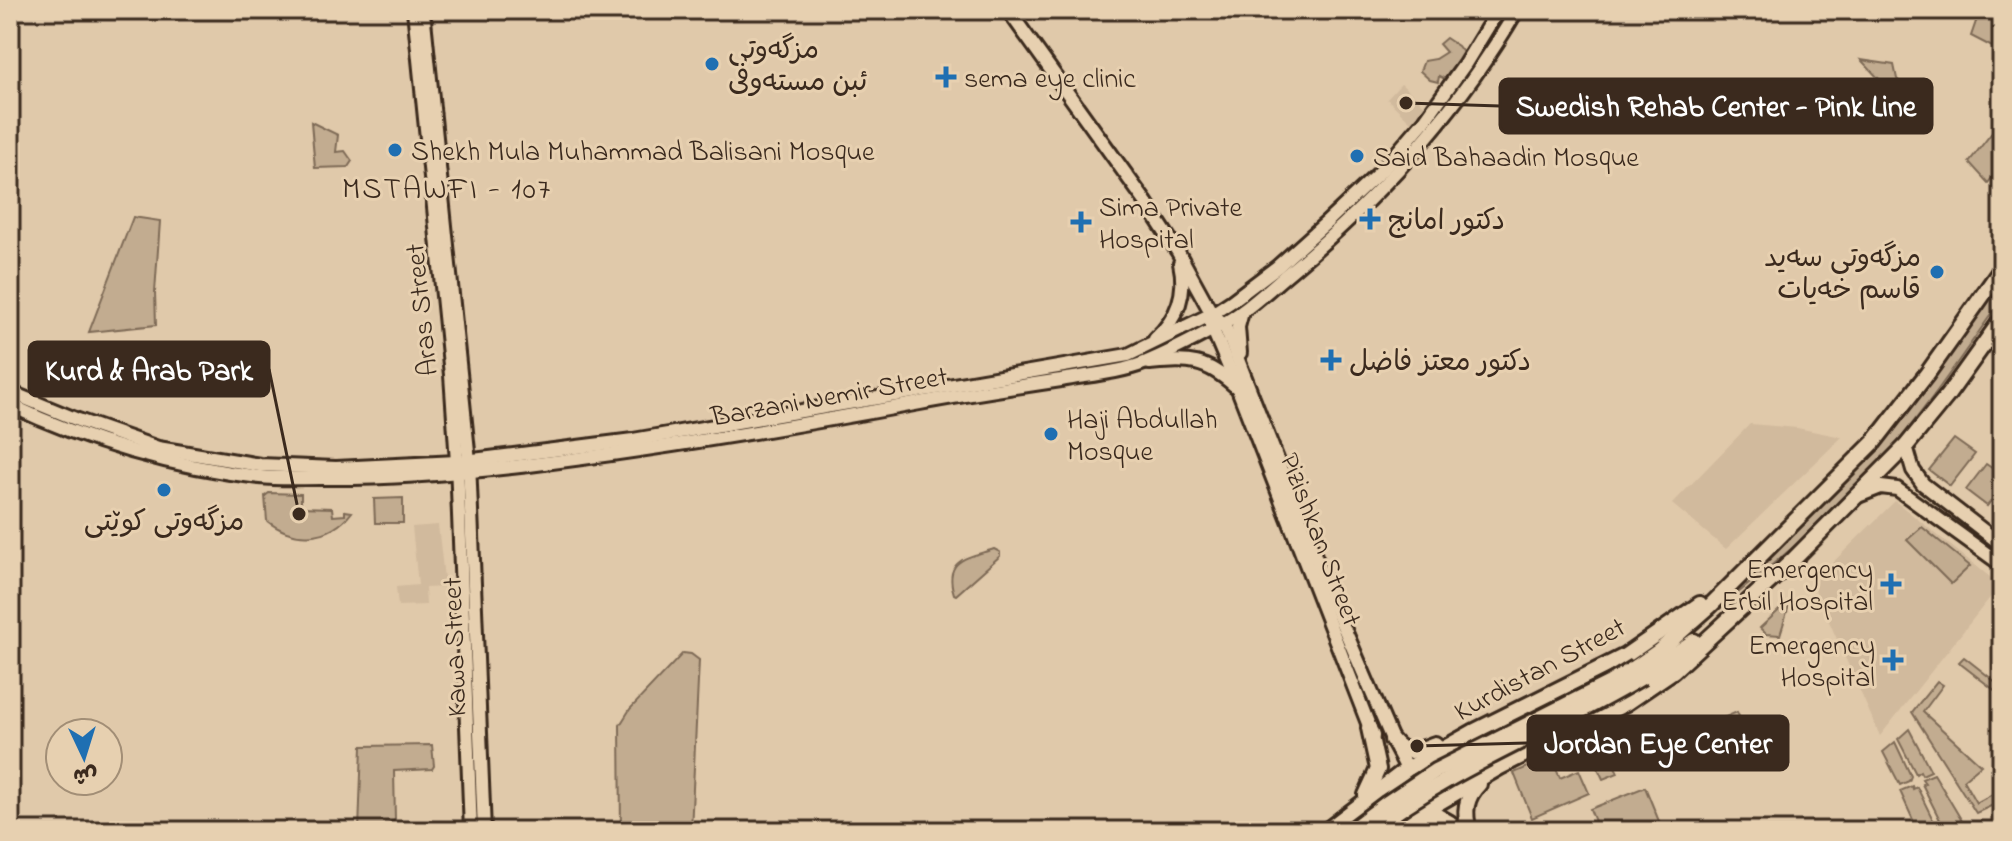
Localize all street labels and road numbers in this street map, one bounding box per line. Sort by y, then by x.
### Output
street label: Aras Street [396,241,451,378]
street label: Barzani Nemir Street [707,357,951,440]
street label: Pizishkan Street [1267,448,1371,633]
street label: Kawa Street [434,576,479,717]
street label: Kurdistan Street [1448,609,1634,734]

